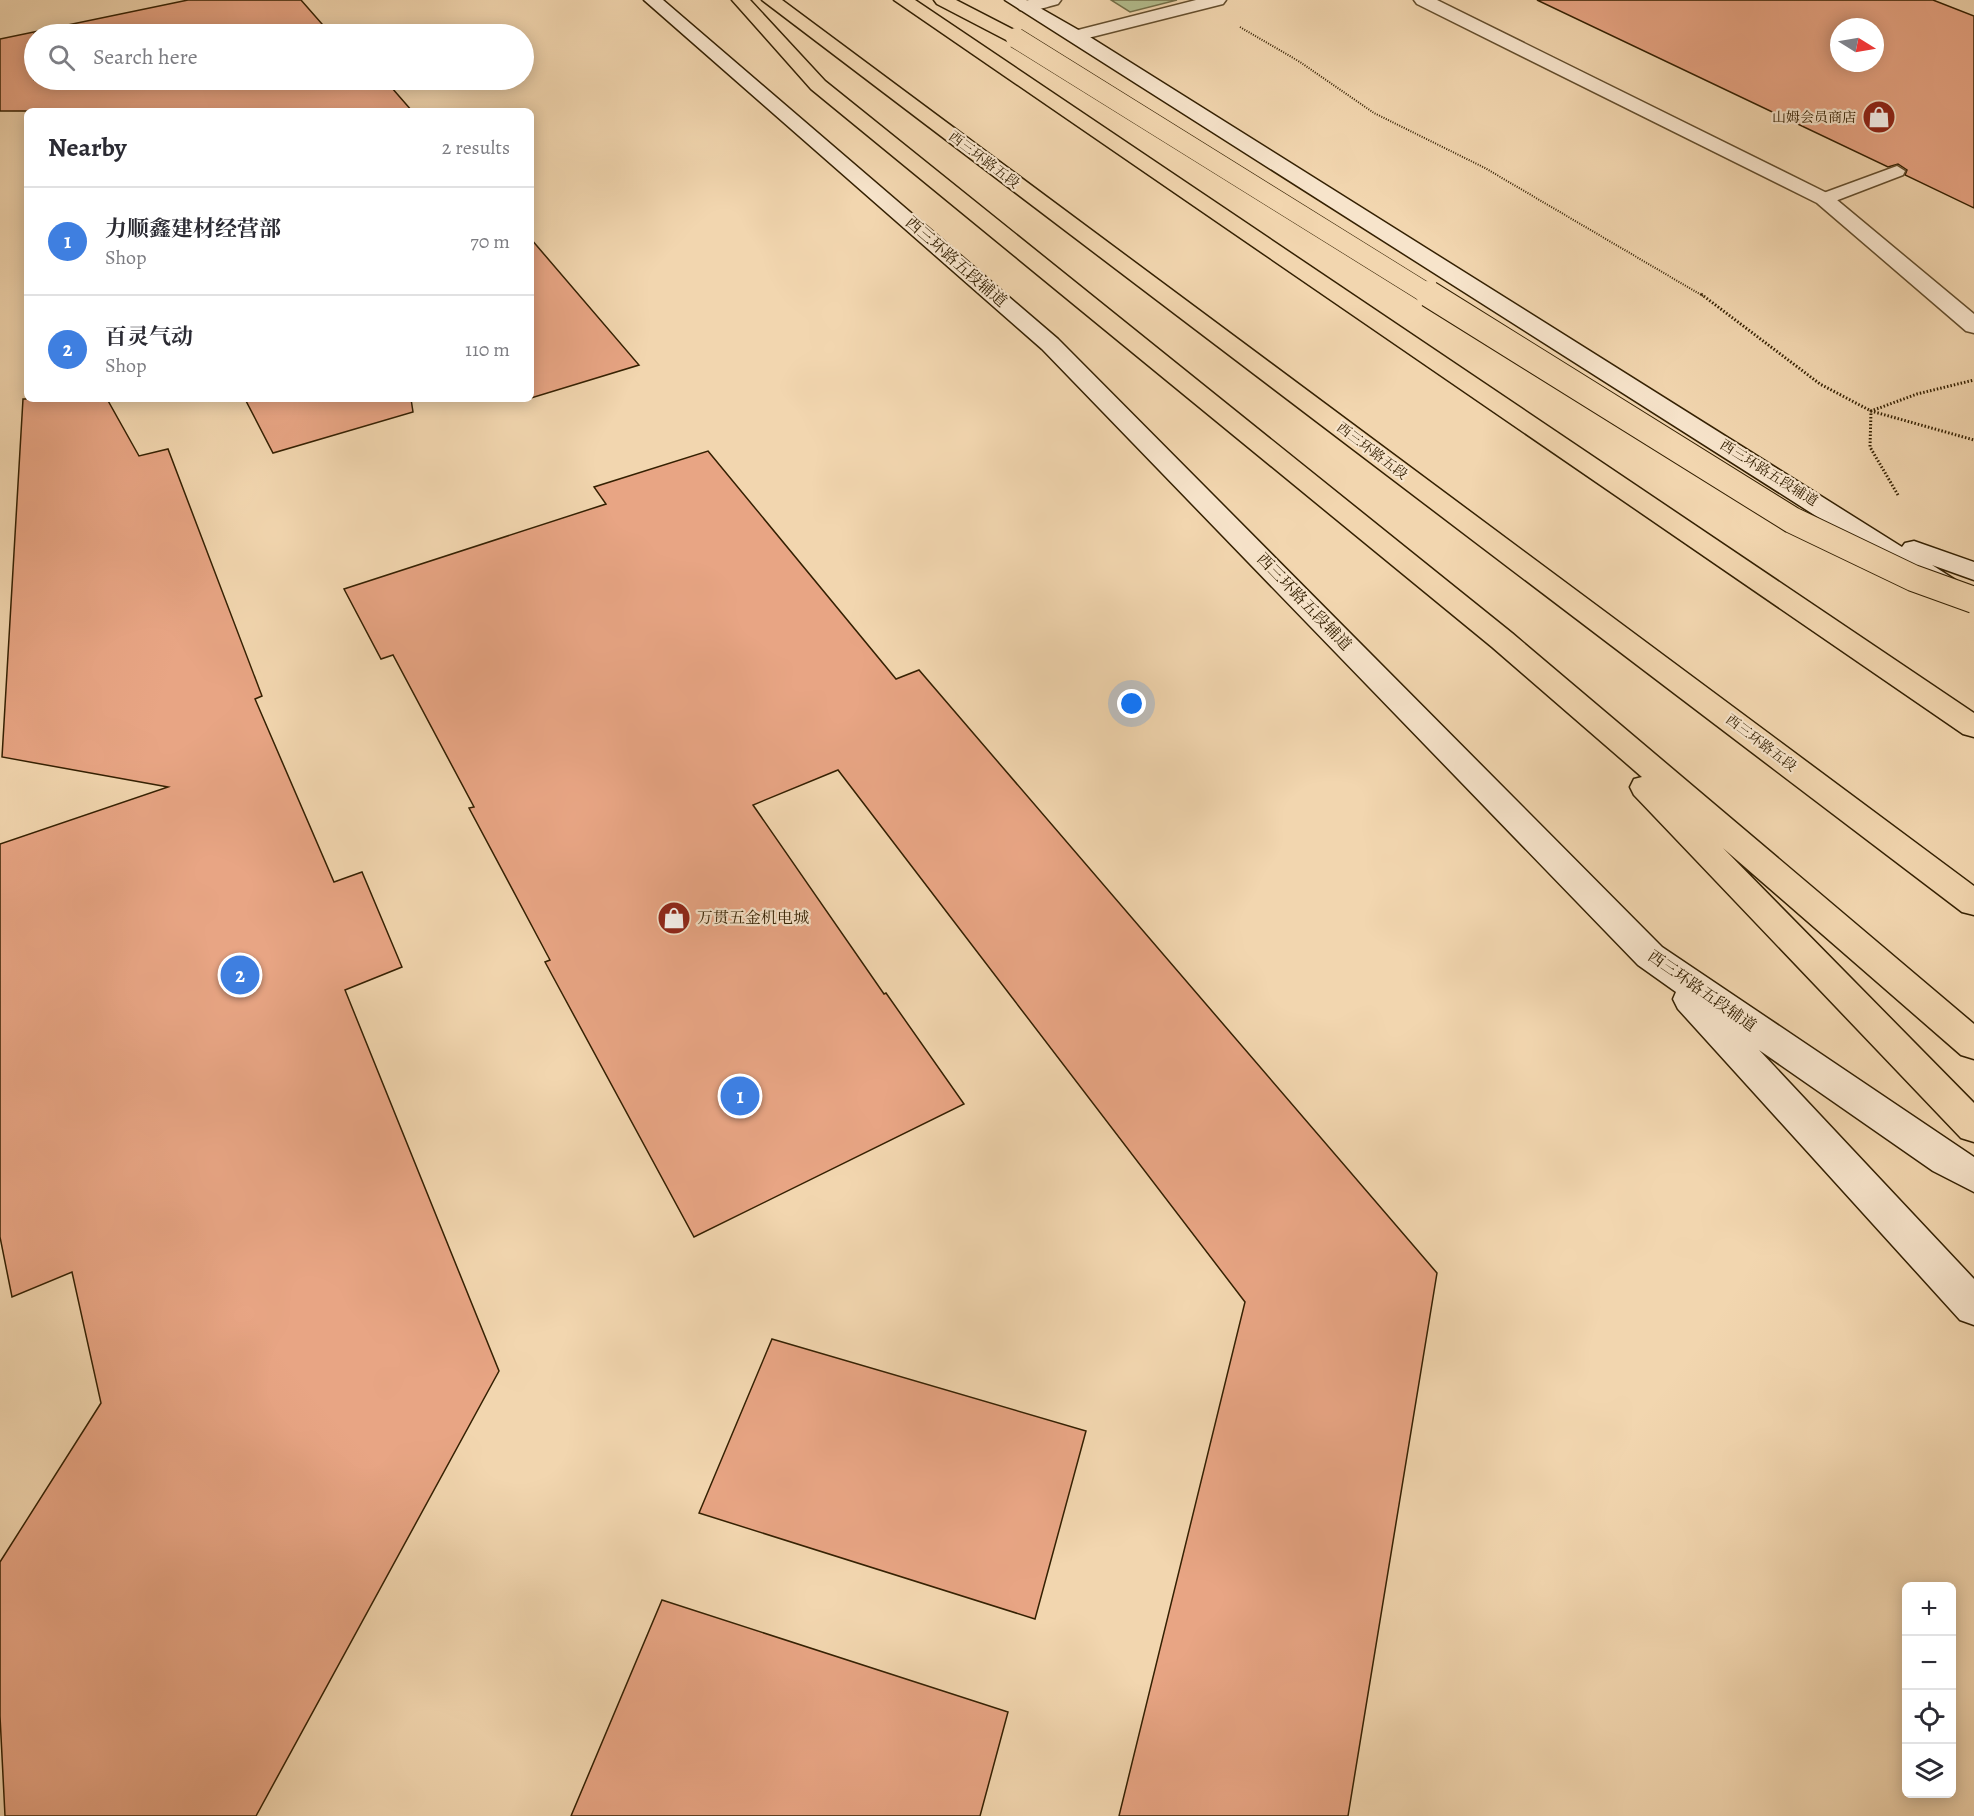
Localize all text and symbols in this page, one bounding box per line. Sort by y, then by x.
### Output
north arrow [1830,18,1884,72]
search box [24,24,534,90]
icon: search [45,41,78,74]
text: Search here [93,42,198,72]
shop icon: 山姆会员商店 [1861,99,1897,135]
place label: 山姆会员商店 [1772,108,1856,127]
street label: 西三环路五段 [945,127,1023,193]
text: Nearby [48,130,127,165]
text: 2 results [442,134,510,161]
street label: 西三环路五段辅道 [900,212,1012,312]
text: 力顺鑫建材经营部 [105,214,281,244]
text: 1 [64,228,71,255]
text: 70 m [470,228,510,255]
text: Shop [105,244,147,271]
text: 百灵气动 [105,322,193,352]
text: 2 [63,336,72,363]
text: 110 m [465,336,510,363]
text: Shop [105,352,147,379]
street label: 西三环路五段 [1333,418,1411,484]
street label: 西三环路五段辅道 [1716,435,1822,511]
street label: 西三环路五段辅道 [1252,548,1356,656]
your location [1117,689,1146,718]
street label: 西三环路五段 [1722,710,1800,776]
shop icon: 万贯五金机电城 [656,900,692,936]
place label: 万贯五金机电城 [697,907,809,929]
street label: 西三环路五段辅道 [1643,945,1761,1037]
pin: 2 [220,952,260,998]
pin: 1 [720,1074,760,1118]
map controls [1902,1582,1956,1798]
button: + [1902,1582,1956,1636]
button: − [1902,1636,1956,1690]
button: locate [1902,1690,1956,1744]
button: layers [1902,1744,1956,1798]

